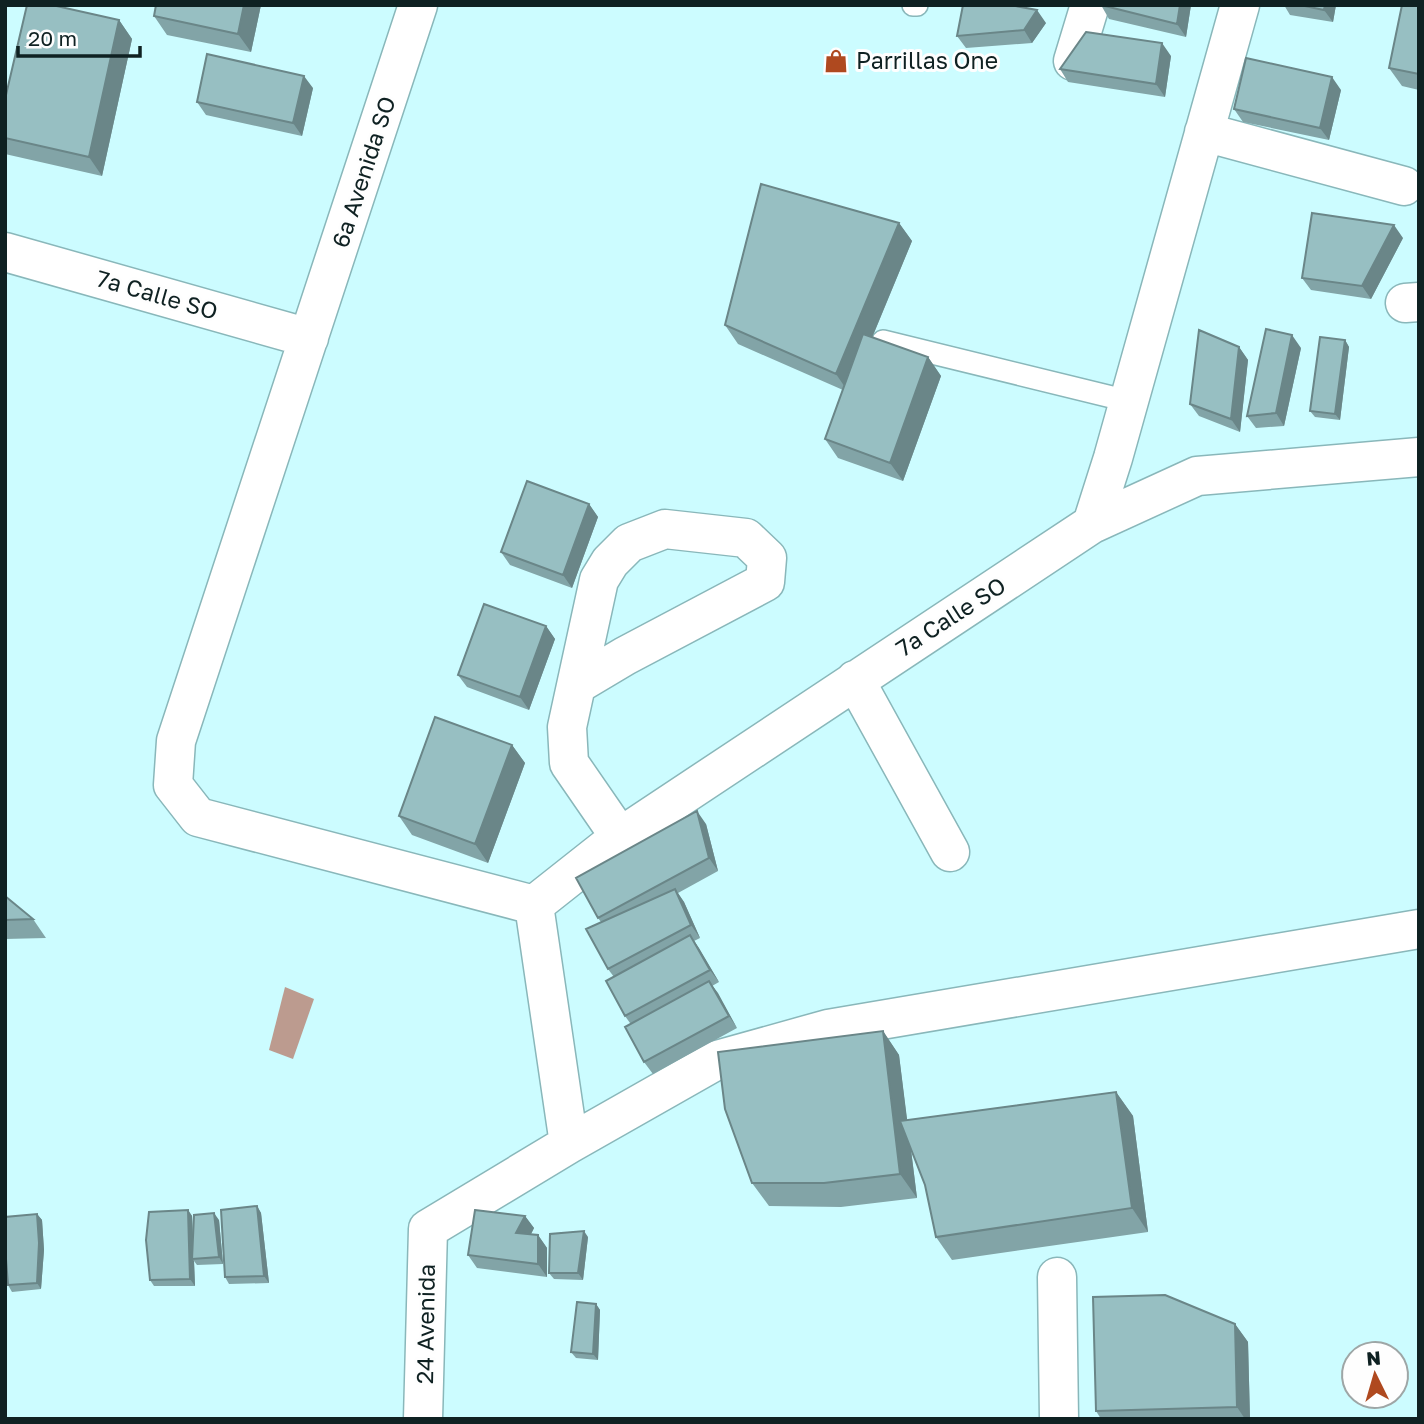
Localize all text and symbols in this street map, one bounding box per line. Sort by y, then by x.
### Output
scale bar [18,14,140,58]
text: 20 m [28,25,77,51]
place label: Parrillas One [856,46,998,74]
shop icon: Parrillas One [822,47,850,75]
street label: 6a Avenida SO [325,93,401,251]
street label: 7a Calle SO [93,263,221,325]
street label: 7a Calle SO [890,570,1010,662]
street label: 24 Avenida [410,1264,440,1384]
north arrow [1340,1340,1410,1410]
text: N [1365,1345,1382,1370]

